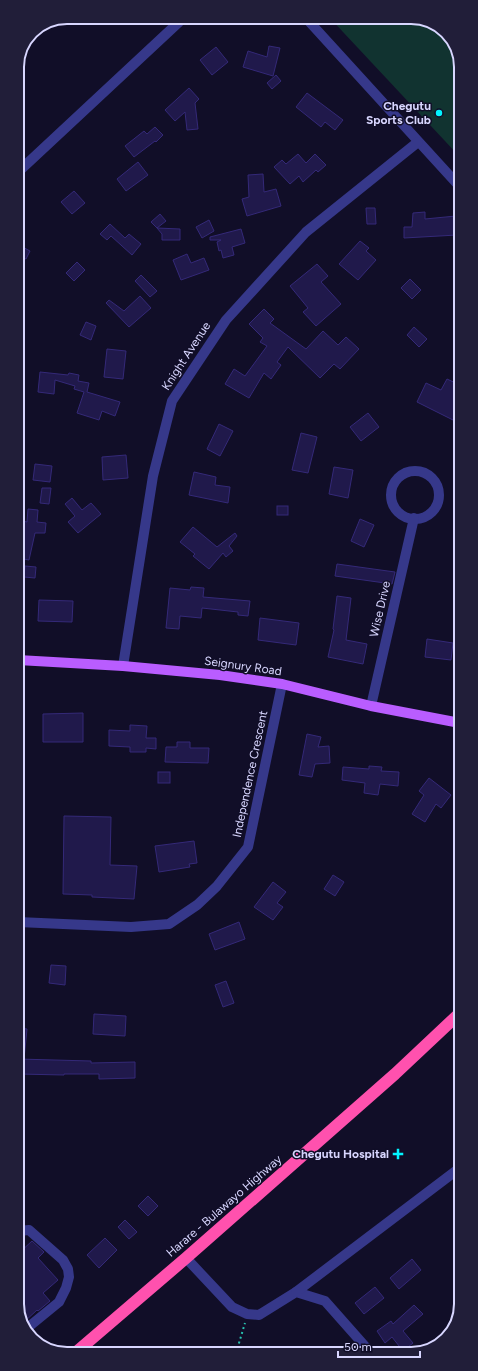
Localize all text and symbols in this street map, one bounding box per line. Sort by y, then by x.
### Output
place label: Chegutu Sports Club [366,99,431,127]
marker: Chegutu Sports Club [434,108,444,118]
street label: Knight Avenue [159,319,214,393]
street label: Wise Drive [367,579,393,638]
street label: Seignury Road [203,654,283,678]
street label: Independence Crescent [230,709,270,839]
place label: Chegutu Hospital [292,1147,389,1161]
marker: Chegutu Hospital [392,1148,404,1160]
street label: Harare - Bulawayo Highway [164,1152,285,1260]
scale bar [338,1333,420,1359]
text: 50 m [344,1340,372,1354]

